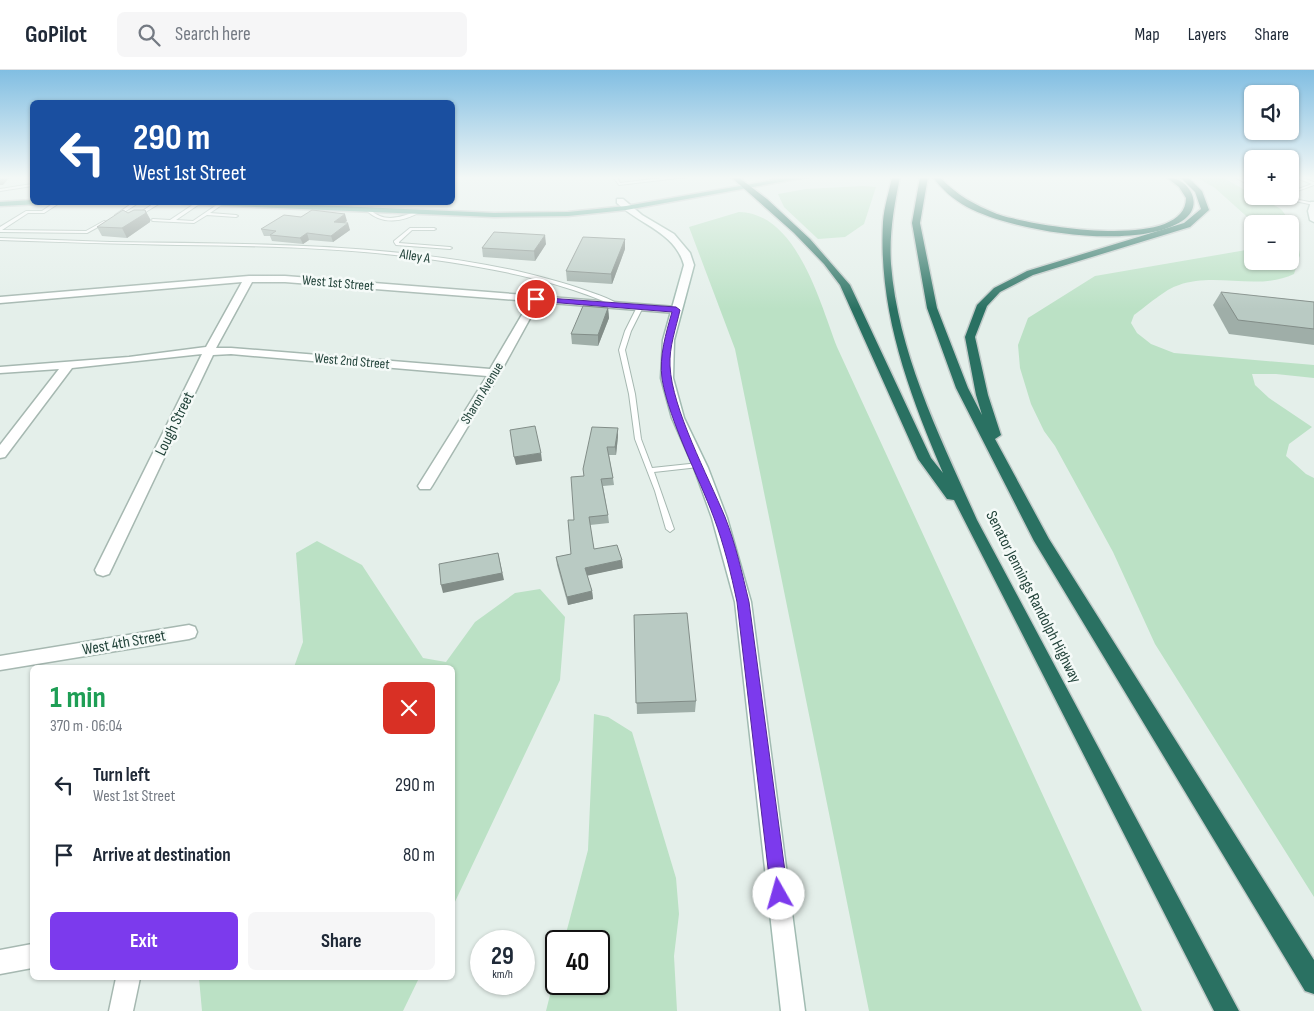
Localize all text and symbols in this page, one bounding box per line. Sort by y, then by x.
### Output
search box [117,12,467,57]
text: GoPilot [25,20,87,49]
icon: search [135,21,163,49]
text: Search here [175,23,251,46]
text: Map [1135,24,1160,45]
text: Layers [1188,24,1227,45]
text: Share [1255,24,1289,45]
map controls [1244,85,1299,270]
button: sound [1244,85,1299,140]
text: 290 m [133,117,210,160]
icon: left [50,120,115,185]
button: + [1244,150,1299,205]
text: West 1st Street [133,160,246,187]
button: − [1244,215,1299,270]
street label: Alley A [398,245,432,267]
street label: West 1st Street [301,271,375,295]
pin [515,278,557,320]
icon: arrive [522,285,550,313]
street label: West 2nd Street [314,349,390,373]
street label: Sharon Avenue [457,359,507,427]
street label: Lough Street [151,389,199,459]
street label: Senator Jennings Randolph Highway [981,508,1085,686]
street label: West 4th Street [81,626,167,660]
text: 1 min [50,680,106,716]
button: close [383,682,435,734]
text: 370 m · 06:04 [50,717,122,736]
text: Turn left [93,764,150,787]
icon: left [50,771,78,799]
text: 290 m [395,774,435,797]
text: West 1st Street [93,787,175,806]
icon: arrive [50,841,78,869]
text: Arrive at destination [93,844,231,867]
text: 80 m [403,844,435,867]
position arrow [752,867,804,919]
button: Exit [50,912,238,970]
button: Share [248,912,435,970]
speed limit sign: 40 [545,930,610,995]
text: 29 [491,941,514,972]
text: km/h [492,967,513,982]

